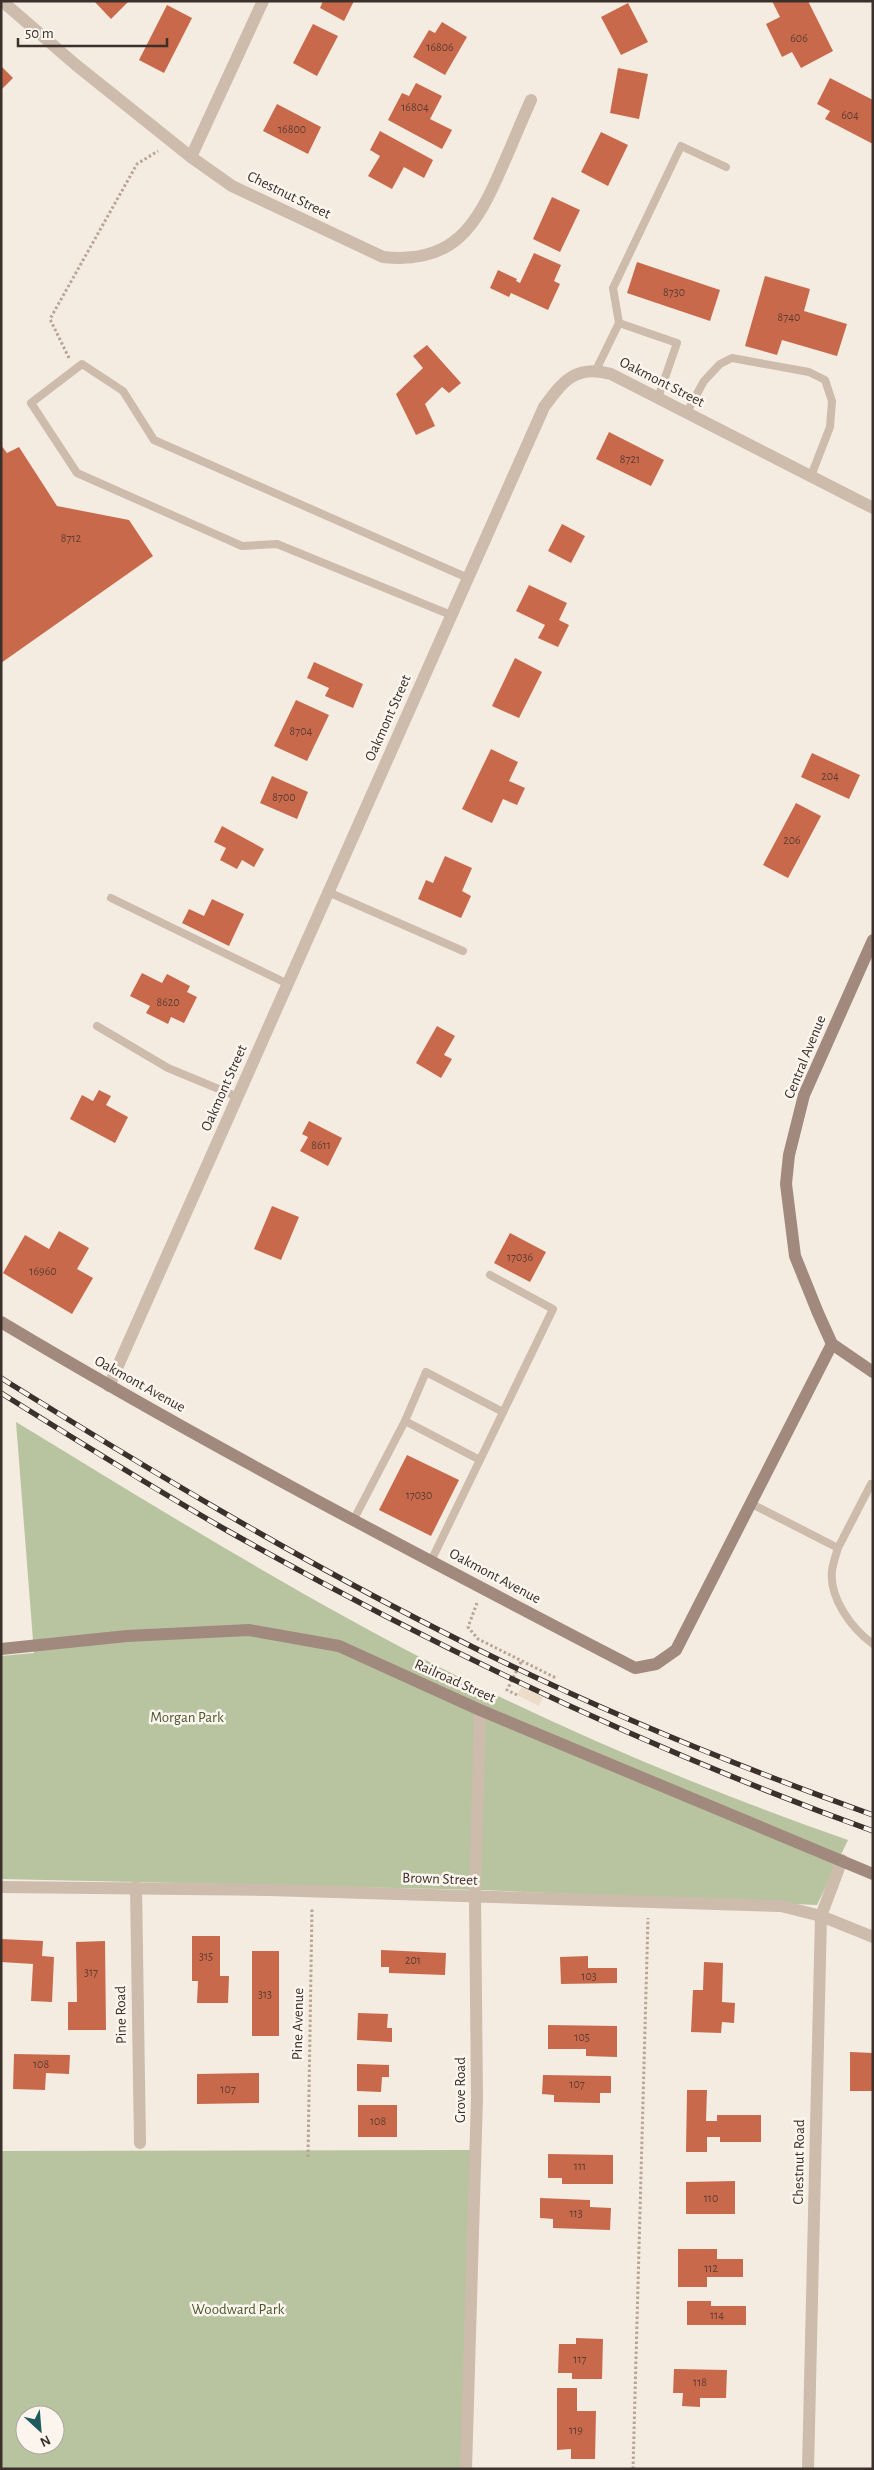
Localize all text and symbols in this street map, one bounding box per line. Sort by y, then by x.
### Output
scale bar [18,15,166,47]
text: 50 m [25,26,54,41]
house number: 606 [790,32,808,44]
house number: 16806 [426,41,454,53]
house number: 16804 [401,101,429,113]
house number: 604 [841,109,859,121]
house number: 16800 [278,123,306,135]
street label: Chestnut Street [245,168,333,222]
house number: 8730 [663,286,685,298]
house number: 8740 [778,311,800,323]
street label: Oakmont Street [617,354,707,410]
house number: 8721 [620,453,640,465]
house number: 8712 [61,532,82,544]
street label: Oakmont Street [362,672,414,763]
house number: 8704 [290,725,313,737]
house number: 204 [821,770,839,782]
house number: 8700 [272,791,296,803]
house number: 206 [783,834,801,846]
house number: 8620 [156,996,180,1008]
street label: Central Avenue [781,1013,829,1101]
street label: Oakmont Street [198,1042,250,1133]
house number: 8611 [311,1139,331,1151]
house number: 17036 [507,1251,533,1263]
house number: 16960 [29,1265,57,1277]
street label: Oakmont Avenue [92,1353,188,1415]
house number: 17030 [406,1489,432,1501]
street label: Oakmont Avenue [447,1546,543,1606]
street label: Railroad Street [412,1656,498,1706]
park label: Morgan Park [150,1710,224,1725]
street label: Brown Street [402,1870,478,1888]
house number: 315 [199,1950,213,1962]
house number: 201 [405,1954,421,1966]
house number: 317 [84,1966,98,1978]
house number: 103 [581,1970,597,1982]
street label: Pine Road [113,1985,129,2044]
house number: 313 [258,1988,272,2000]
street label: Pine Avenue [290,1988,306,2060]
house number: 105 [574,2031,590,2043]
street label: Grove Road [453,2057,468,2123]
house number: 108 [33,2058,49,2070]
house number: 107 [569,2078,585,2090]
house number: 107 [220,2083,236,2095]
house number: 108 [370,2115,386,2127]
street label: Chestnut Road [791,2119,807,2205]
house number: 111 [574,2160,586,2172]
house number: 110 [704,2192,718,2204]
house number: 113 [569,2207,583,2219]
house number: 112 [704,2262,718,2274]
park label: Woodward Park [192,2302,285,2317]
house number: 114 [710,2309,724,2321]
house number: 117 [573,2353,587,2365]
house number: 118 [693,2376,707,2388]
north arrow [15,2405,65,2455]
house number: 119 [569,2424,583,2436]
text: N [38,2432,53,2449]

